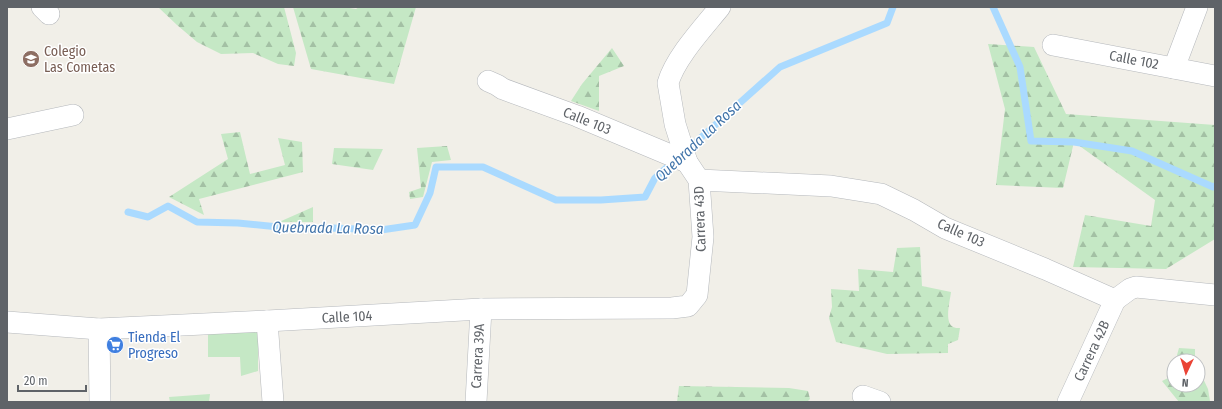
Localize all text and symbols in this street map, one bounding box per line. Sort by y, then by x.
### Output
place label: Colegio Las Cometas [44,43,115,76]
street label: Calle 102 [1108,47,1160,73]
school or university icon: Colegio Las Cometas [21,49,41,69]
water label: Quebrada La Rosa [651,96,745,186]
street label: Calle 103 [561,104,613,138]
street label: Carrera 43D [690,186,710,252]
street label: Calle 103 [935,215,987,251]
water label: Quebrada La Rosa [272,218,384,238]
street label: Calle 104 [321,307,373,327]
street label: Carrera 42B [1071,318,1114,384]
street label: Carrera 39A [468,323,488,389]
place label: Tienda El Progreso [128,329,180,362]
supermarket icon: Tienda El Progreso [105,335,125,355]
north arrow [1166,353,1206,393]
scale bar [18,367,86,393]
text: 20 m [24,374,48,388]
text: N [1182,376,1189,389]

